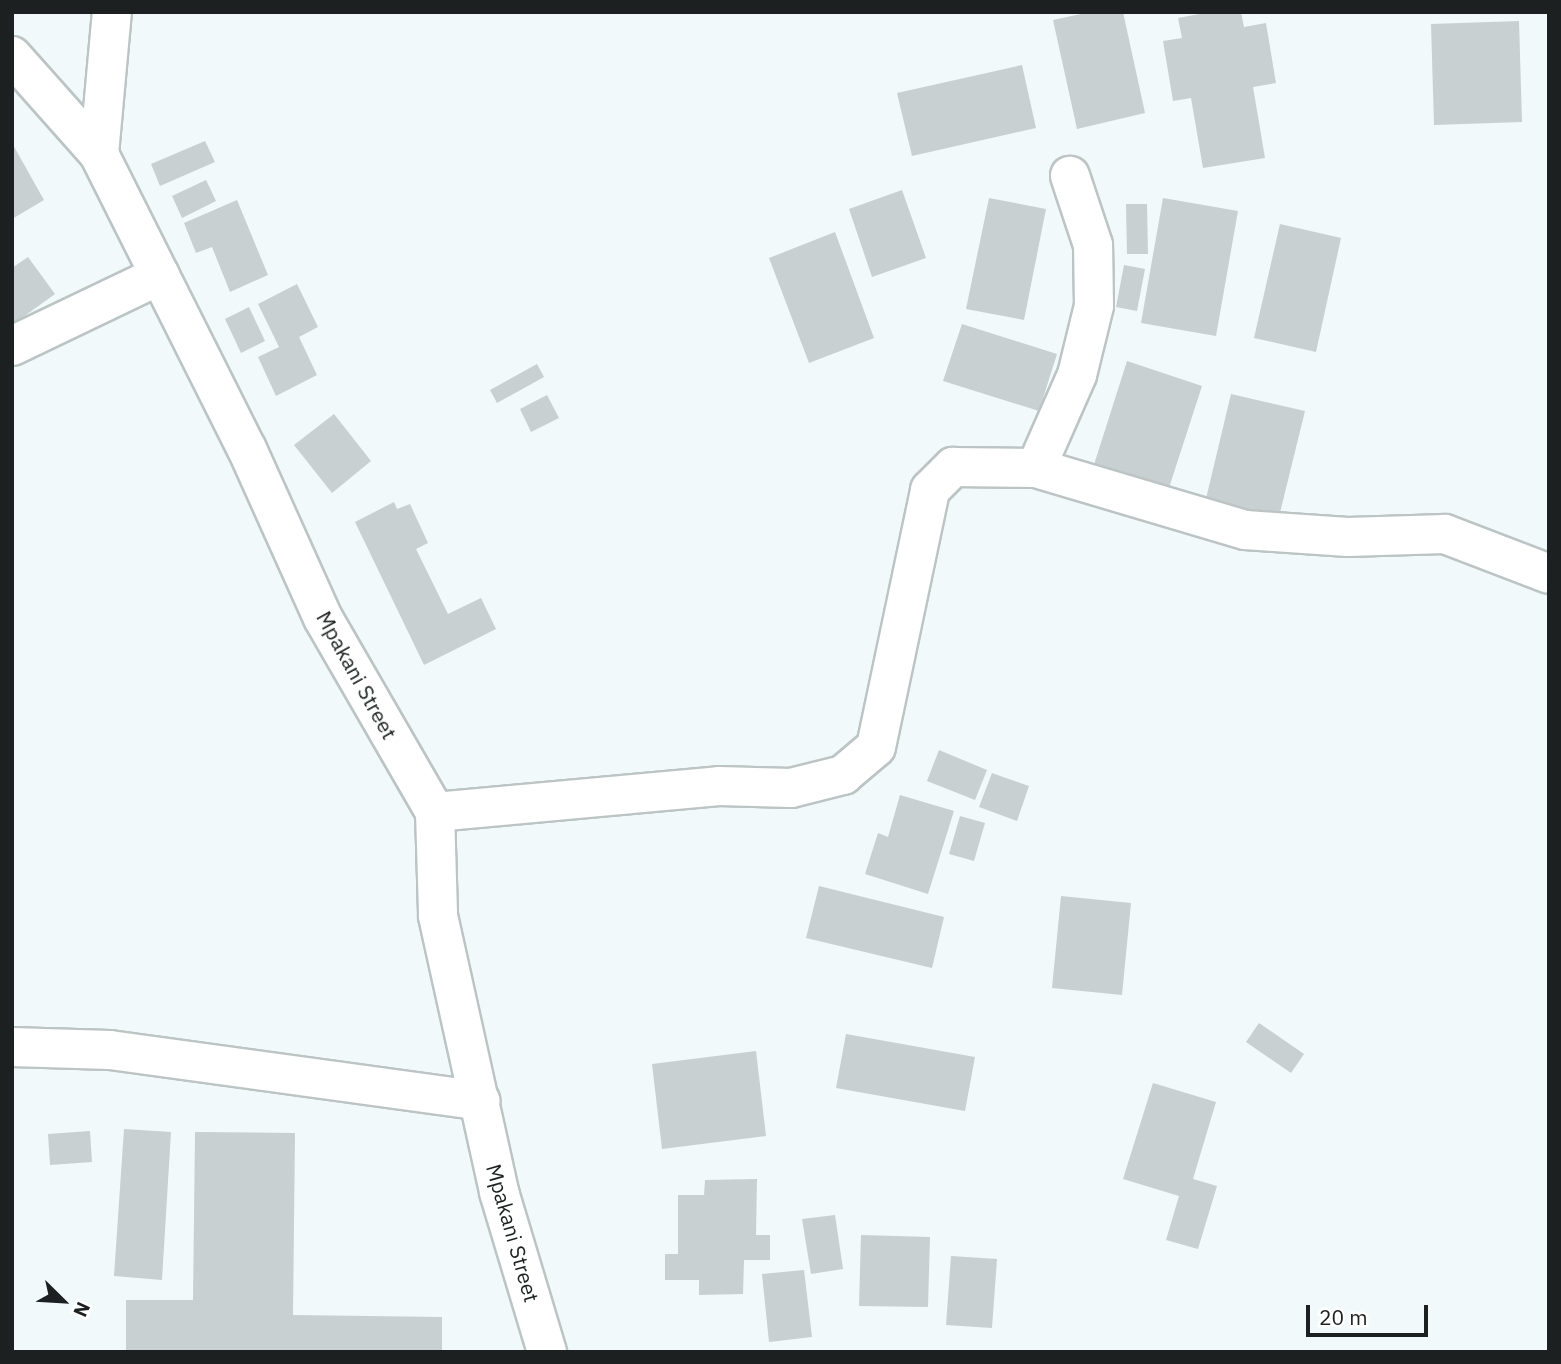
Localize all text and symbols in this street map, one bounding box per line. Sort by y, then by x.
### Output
street label: Mpakani Street [311,607,403,743]
street label: Mpakani Street [481,1161,545,1305]
north arrow [28,1266,98,1336]
scale bar [1309,1290,1432,1334]
text: N [68,1298,96,1321]
text: 20 m [1319,1303,1368,1331]

